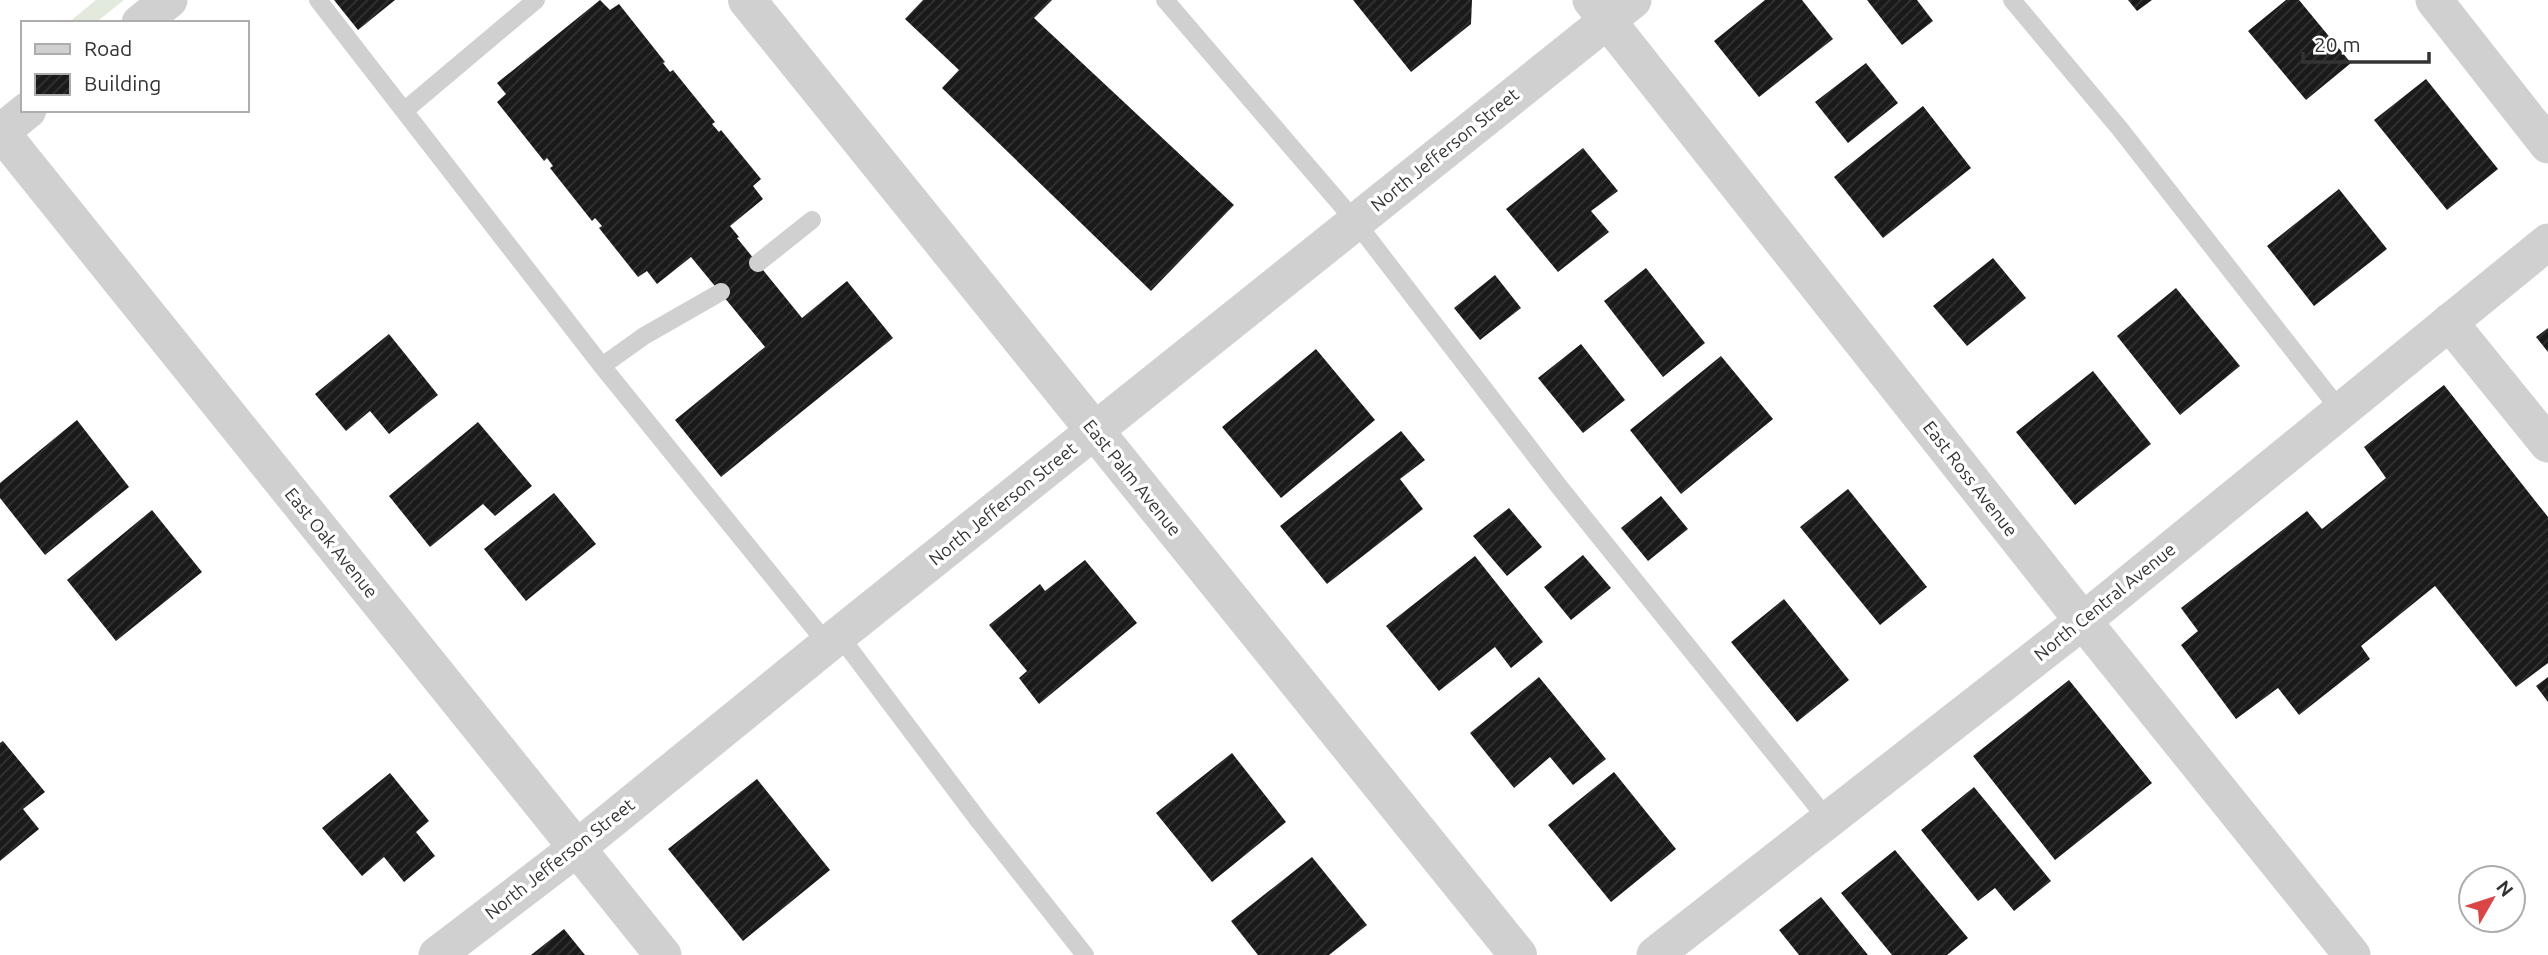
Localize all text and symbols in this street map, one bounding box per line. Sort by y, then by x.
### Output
legend [21,21,248,112]
scale bar [2303,21,2429,65]
text: 20 m [2314,32,2361,56]
text: Road [84,36,132,60]
text: Building [84,71,161,95]
street label: North Jefferson Street [1367,84,1522,215]
street label: East Palm Avenue [1080,415,1186,539]
street label: East Ross Avenue [1920,417,2022,540]
street label: North Jefferson Street [925,438,1080,569]
street label: East Oak Avenue [281,483,382,601]
street label: North Central Avenue [2030,538,2179,664]
street label: North Jefferson Street [481,794,638,923]
north arrow [2457,864,2527,934]
text: N [2492,876,2518,901]

